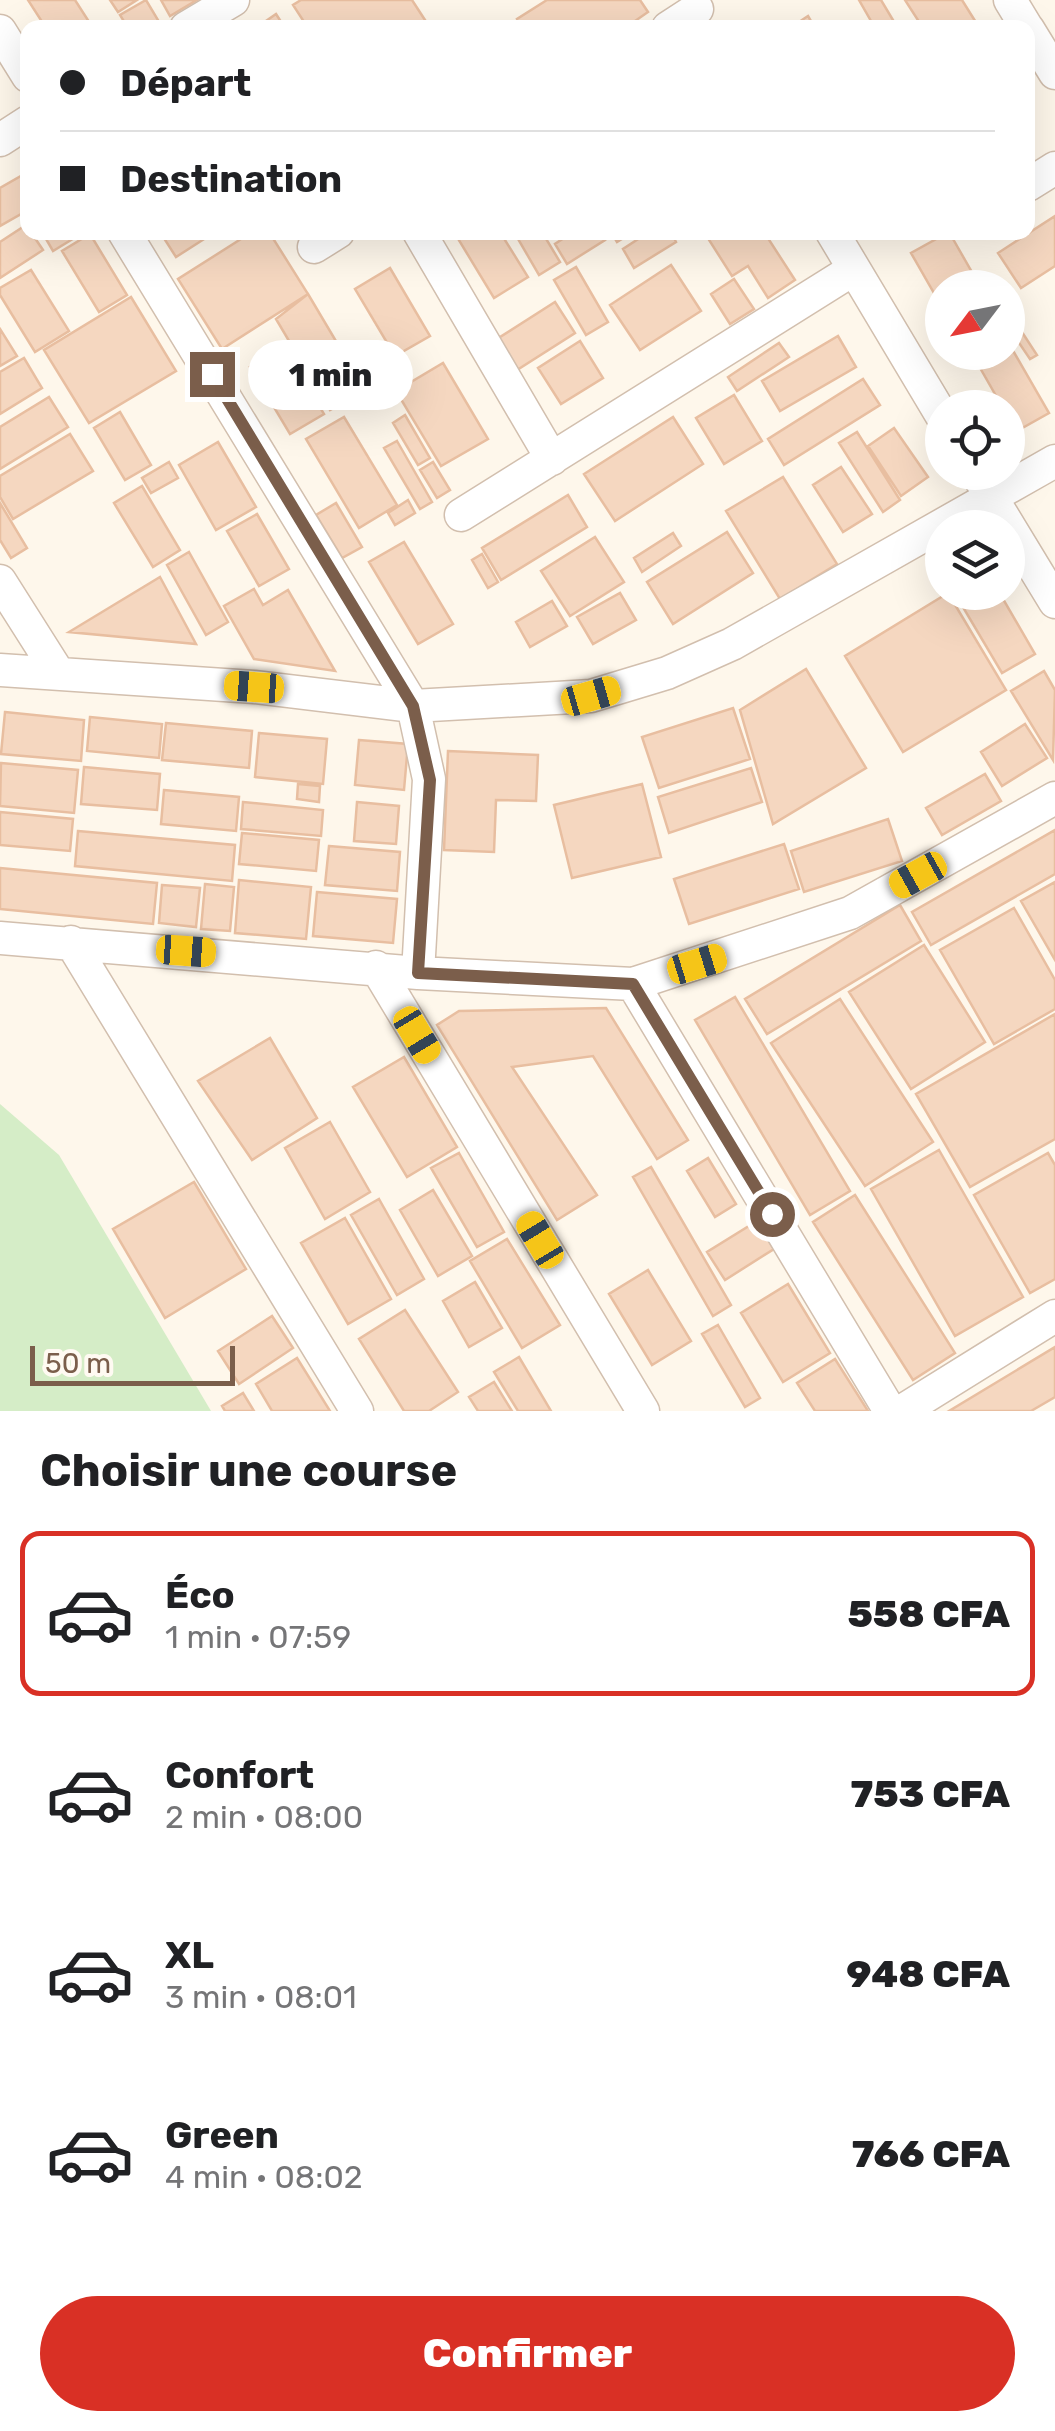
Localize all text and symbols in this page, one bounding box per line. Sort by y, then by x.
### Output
text: Départ [120,60,251,106]
text: Destination [120,156,342,202]
north arrow [925,270,1025,370]
map controls [925,270,1025,610]
callout: 1 min [247,339,412,409]
route end [190,352,235,397]
text: 1 min [289,356,372,394]
button: locate [925,390,1025,490]
button: layers [925,510,1025,610]
car [223,670,285,704]
car [558,673,624,719]
car [884,847,952,903]
car [155,934,217,968]
car [664,941,730,987]
car [389,1002,445,1068]
route start [750,1192,795,1237]
car [512,1207,568,1273]
scale bar [30,1341,235,1386]
text: 50 m [45,1347,111,1380]
text: Choisir une course [40,1444,457,1497]
icon: car [45,1569,135,1659]
text: Éco [165,1572,235,1618]
text: 558 CFA [847,1591,1010,1637]
text: 1 min · 07:59 [165,1618,351,1656]
icon: car [45,1749,135,1839]
text: Confort [165,1752,314,1798]
text: 753 CFA [850,1771,1010,1817]
text: 2 min · 08:00 [165,1798,363,1836]
icon: car [45,1929,135,2019]
text: XL [165,1932,214,1978]
text: 948 CFA [846,1951,1010,1997]
text: 3 min · 08:01 [165,1978,357,2016]
icon: car [45,2109,135,2199]
text: Green [165,2112,279,2158]
text: 766 CFA [852,2131,1010,2177]
text: 4 min · 08:02 [165,2158,363,2196]
button: Confirmer [40,2296,1015,2411]

